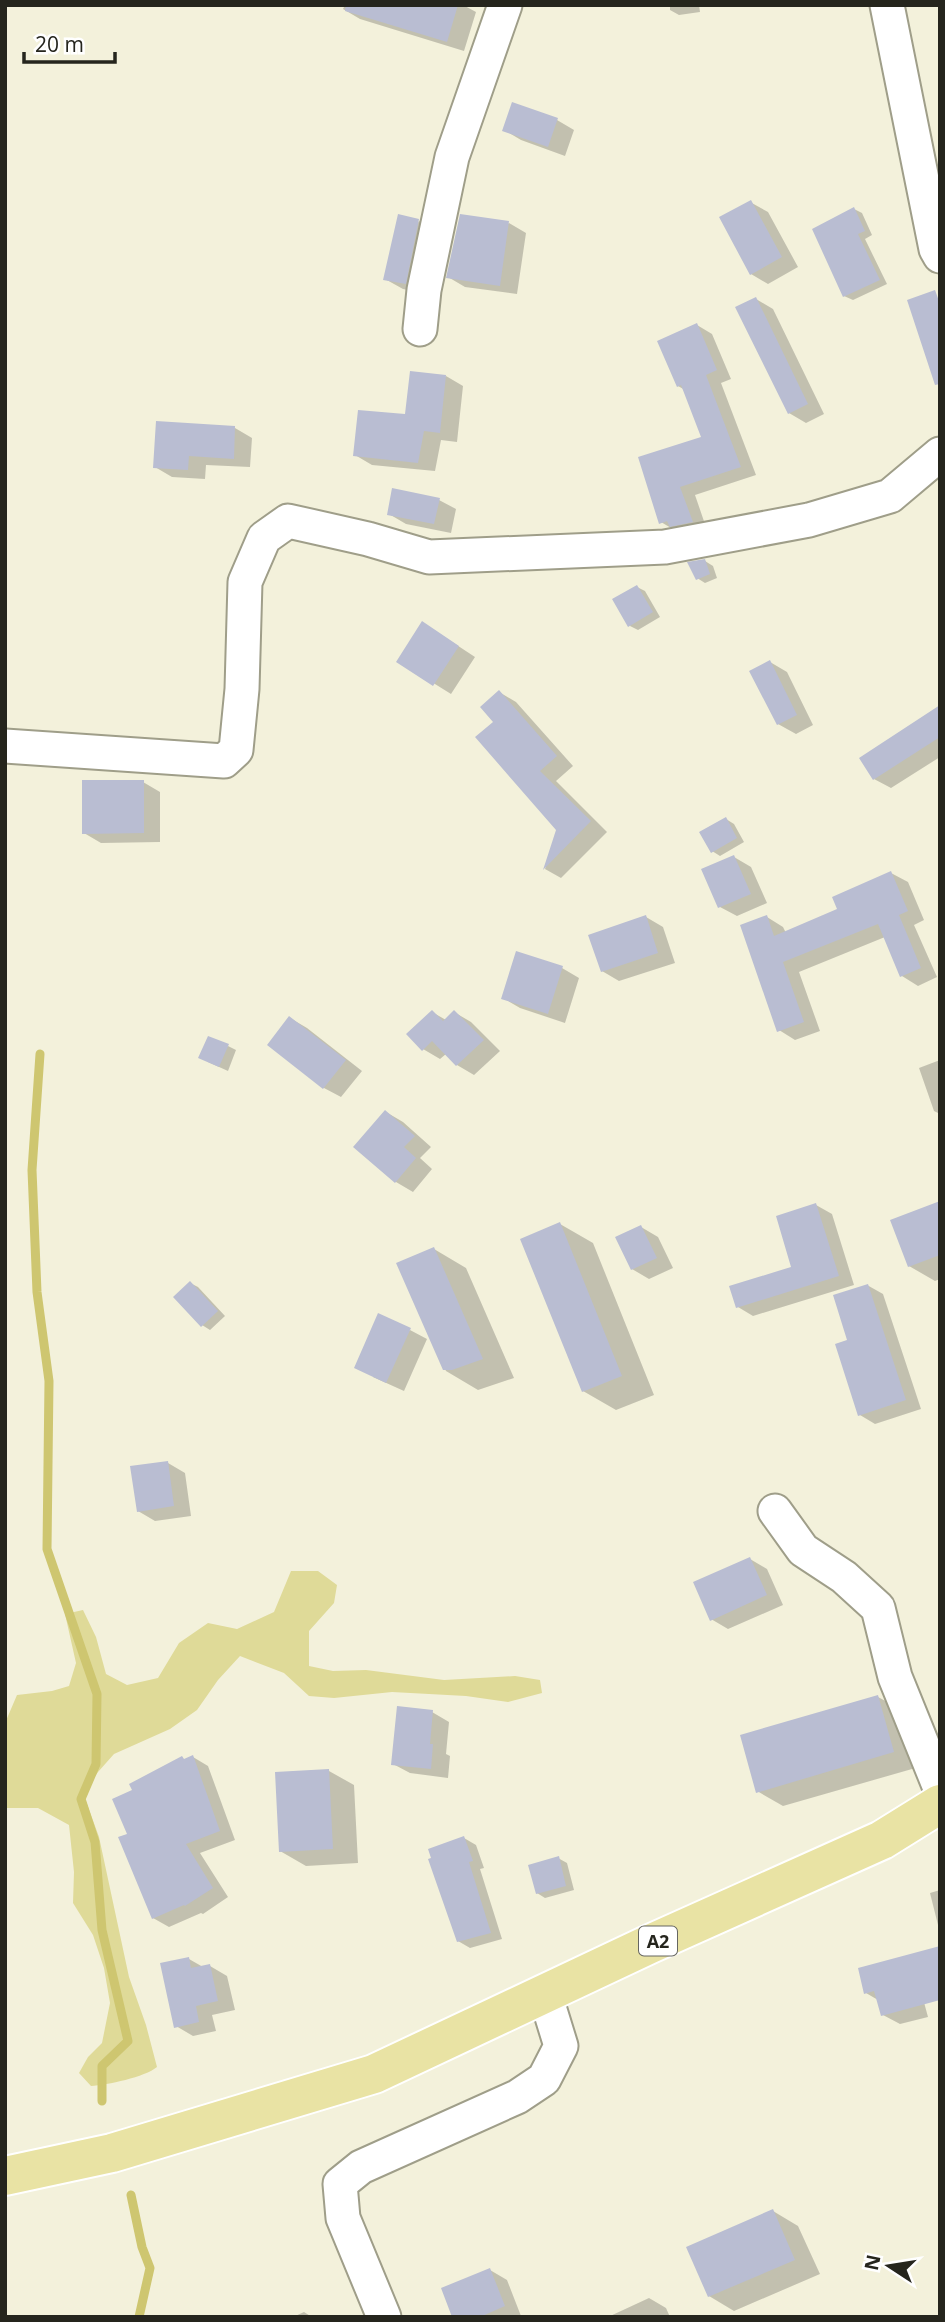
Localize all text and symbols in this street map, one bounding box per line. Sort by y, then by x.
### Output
scale bar [24,21,116,65]
text: 20 m [35,30,84,58]
road number: A2 [639,1926,677,1955]
north arrow [854,2231,924,2301]
text: N [858,2252,887,2273]

